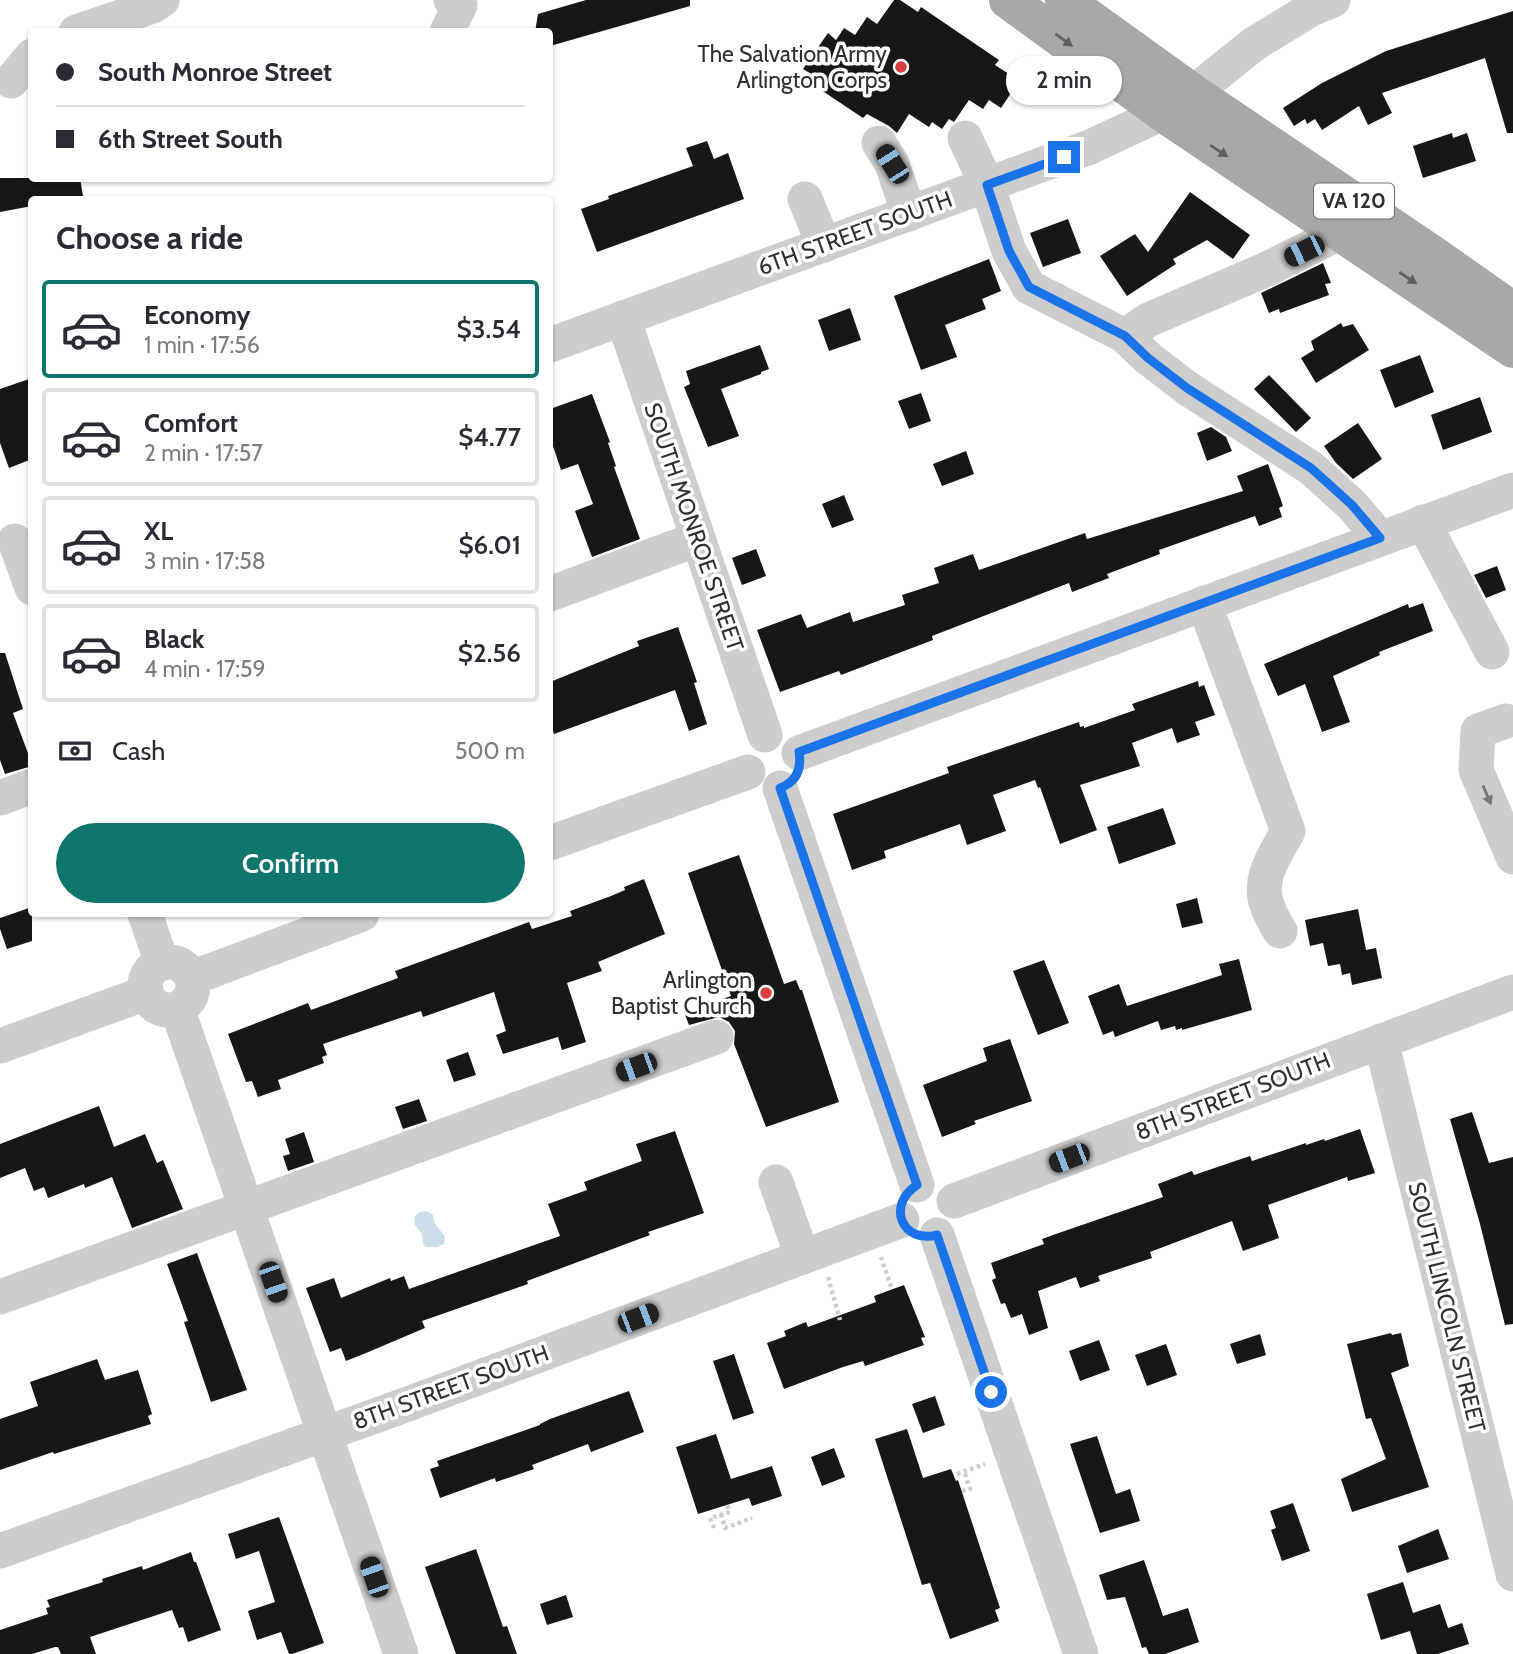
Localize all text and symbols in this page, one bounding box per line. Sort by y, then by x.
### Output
one-way arrow [1054,33,1072,48]
place label: The Salvation Army Arlington Corps [698,40,887,94]
callout: 2 min [1006,55,1122,104]
text: South Monroe Street [98,56,332,88]
marker: The Salvation Army Arlington Corps [893,59,909,75]
text: 2 min [1036,66,1092,94]
text: 6th Street South [98,123,283,155]
car [872,141,913,187]
route end [1048,141,1080,173]
one-way arrow [1210,144,1228,158]
road number: VA 120 [1314,184,1394,218]
street label: 6TH STREET SOUTH [754,185,956,281]
text: Choose a ride [56,218,243,257]
car [1281,232,1328,270]
one-way arrow [1399,271,1417,285]
icon: car [60,298,123,361]
text: Economy [144,299,250,331]
text: $3.54 [456,313,521,345]
text: 1 min · 17:56 [144,331,260,359]
street label: SOUTH MONROE STREET [638,399,750,655]
icon: car [60,406,123,469]
text: Comfort [144,407,238,439]
text: $4.77 [458,421,521,453]
text: 2 min · 17:57 [144,439,263,467]
icon: car [60,514,123,577]
text: XL [144,515,173,547]
text: $6.01 [458,529,521,561]
text: 3 min · 17:58 [144,547,266,575]
icon: car [60,622,123,685]
text: Black [144,623,204,655]
text: $2.56 [458,637,521,669]
text: 4 min · 17:59 [144,655,266,683]
icon: cash [56,732,94,770]
text: Cash [112,735,165,767]
text: 500 m [455,737,525,765]
one-way arrow [1482,785,1493,806]
button: Confirm [56,823,525,903]
place label: Arlington Baptist Church [611,966,752,1020]
marker: Arlington Baptist Church [758,985,774,1001]
street label: 8TH STREET SOUTH [1132,1046,1334,1146]
car [613,1050,660,1084]
car [1046,1141,1093,1175]
street label: SOUTH LINCOLN STREET [1402,1179,1492,1435]
car [257,1259,290,1305]
car [615,1301,662,1335]
street label: 8TH STREET SOUTH [349,1339,553,1435]
route start [975,1376,1007,1408]
car [358,1554,391,1600]

